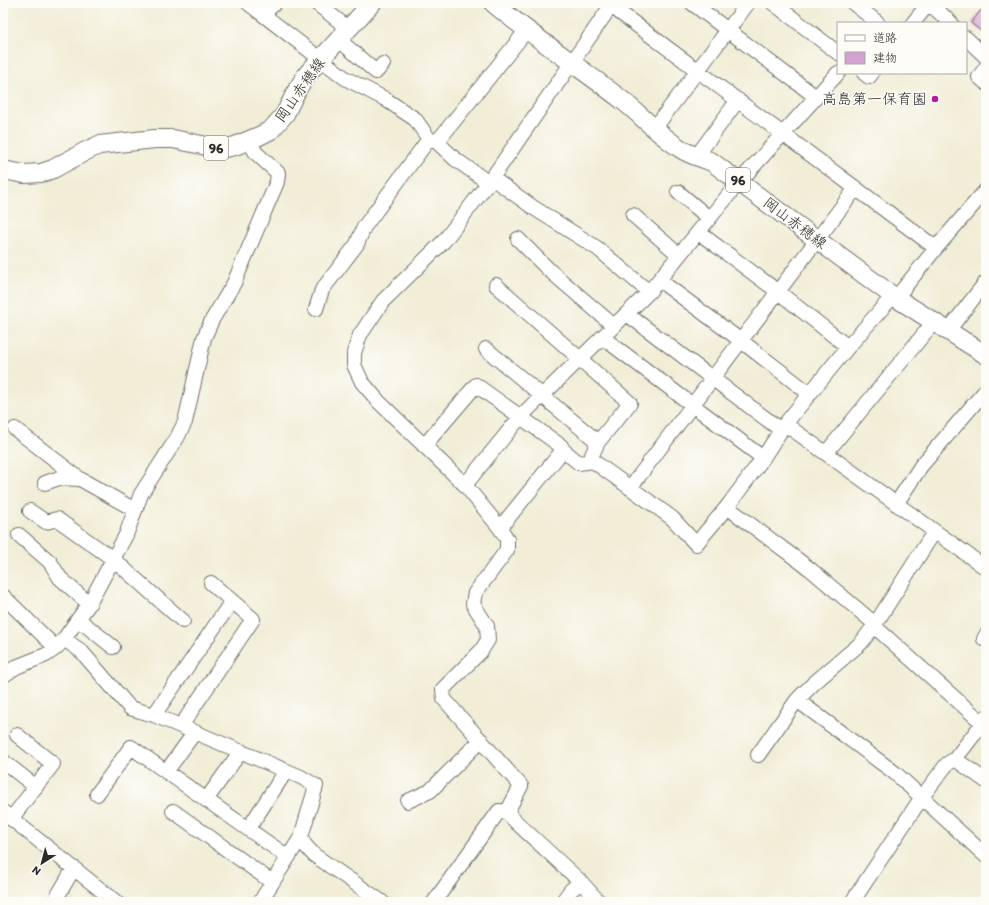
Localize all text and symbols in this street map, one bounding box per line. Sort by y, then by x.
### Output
legend [837,22,967,74]
text: 道路 [873,31,897,45]
text: 建物 [873,51,897,65]
street label: 岡山赤穂線 [271,54,329,126]
place label: 高島第一保育園 [822,90,927,108]
marker: 高島第一保育園 [930,94,940,104]
road number: 96 [204,136,228,160]
road number: 96 [726,168,750,192]
street label: 岡山赤穂線 [760,193,830,253]
north arrow [22,843,62,883]
text: N [30,863,43,878]

